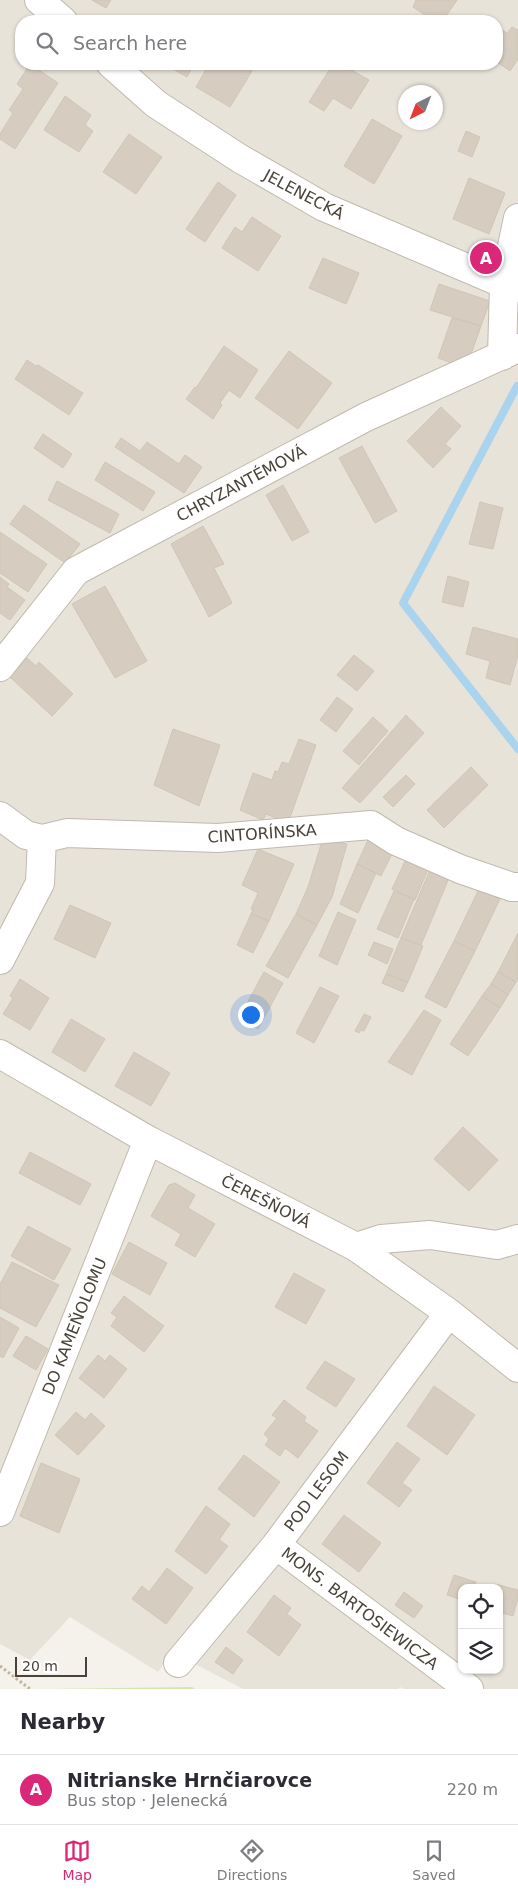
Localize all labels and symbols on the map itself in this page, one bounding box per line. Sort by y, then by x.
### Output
north arrow [398,85,443,130]
street label: JELENECKÁ [259,165,347,224]
pin: A [470,239,502,277]
street label: CHRYZANTÉMOVÁ [173,441,309,526]
street label: CINTORÍNSKA [207,820,317,847]
your location [238,1002,264,1028]
street label: ČEREŠŇOVÁ [218,1171,314,1232]
street label: DO KAMEŇOLOMU [38,1255,111,1397]
street label: POD LESOM [280,1448,353,1535]
street label: MONS. BARTOSIEWICZA [277,1543,442,1674]
scale bar [15,1654,88,1677]

